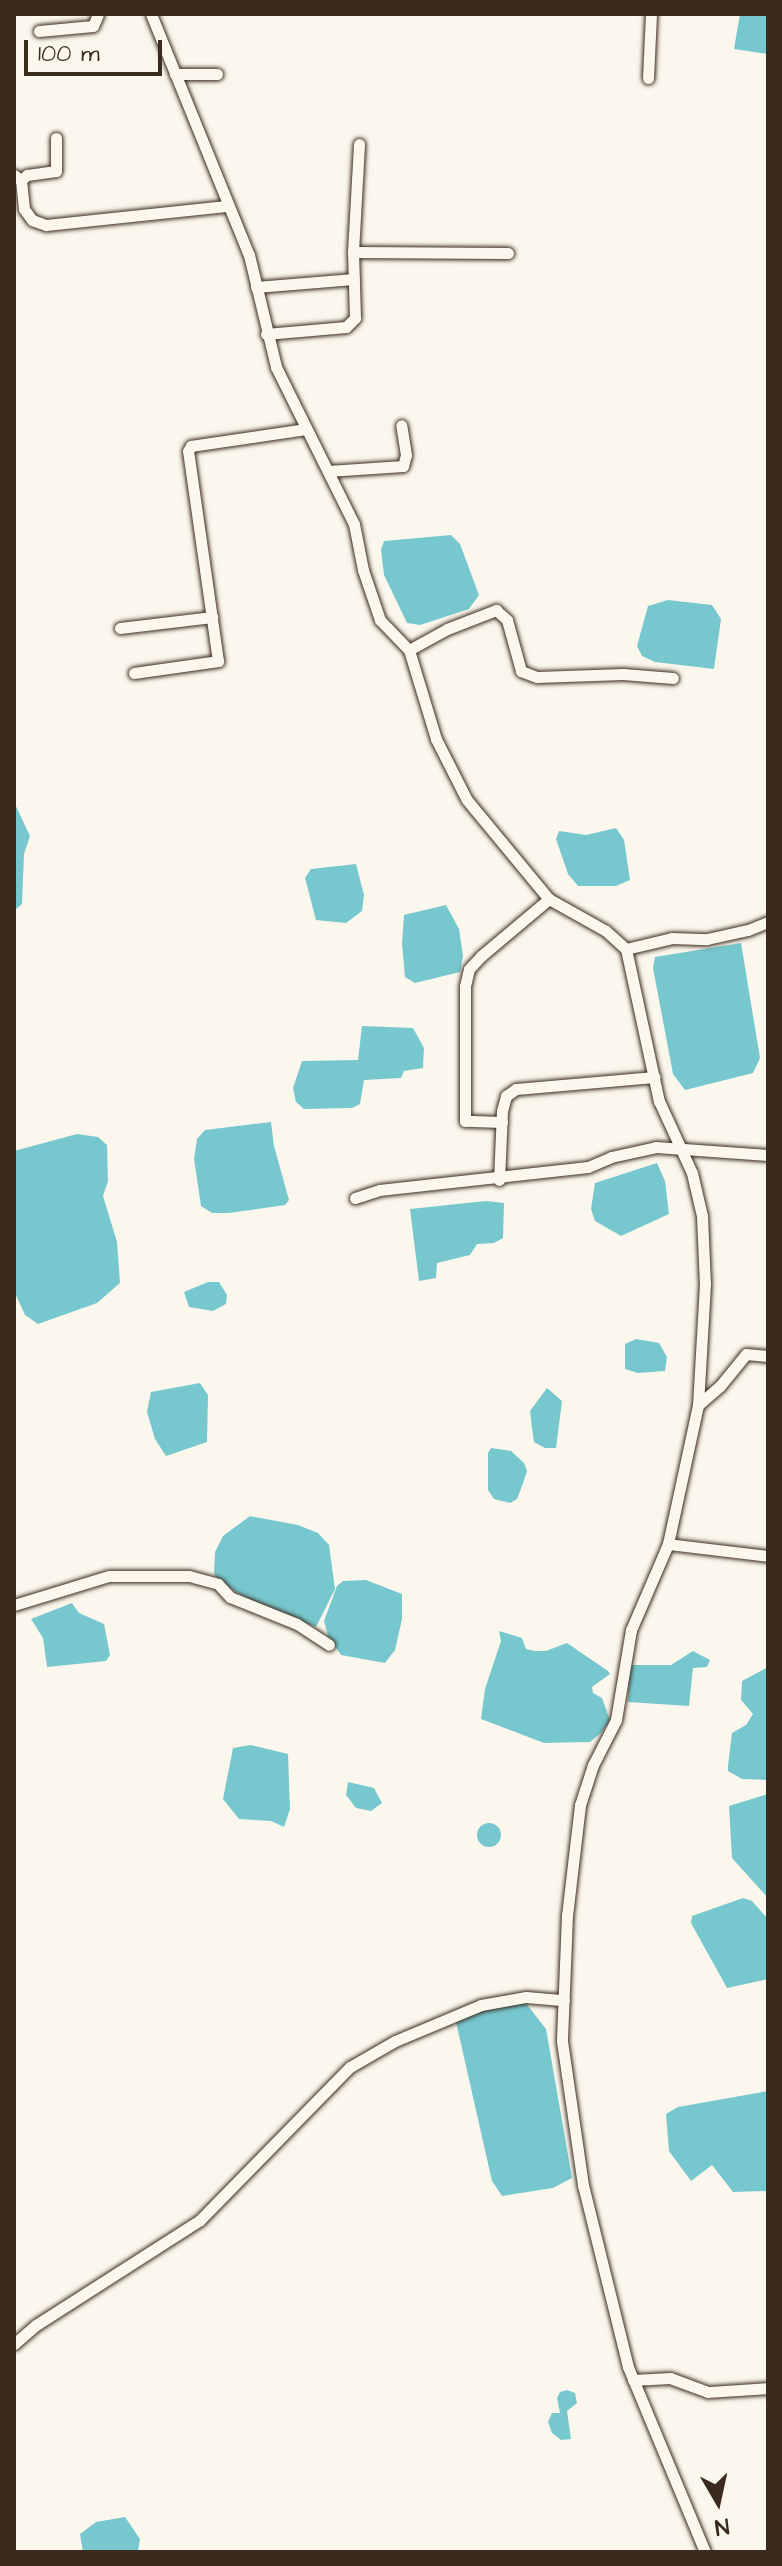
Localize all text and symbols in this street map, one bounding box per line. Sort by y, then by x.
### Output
scale bar [28,24,166,74]
text: 100 m [38,37,100,71]
north arrow [678,2462,758,2542]
text: N [713,2510,731,2543]

